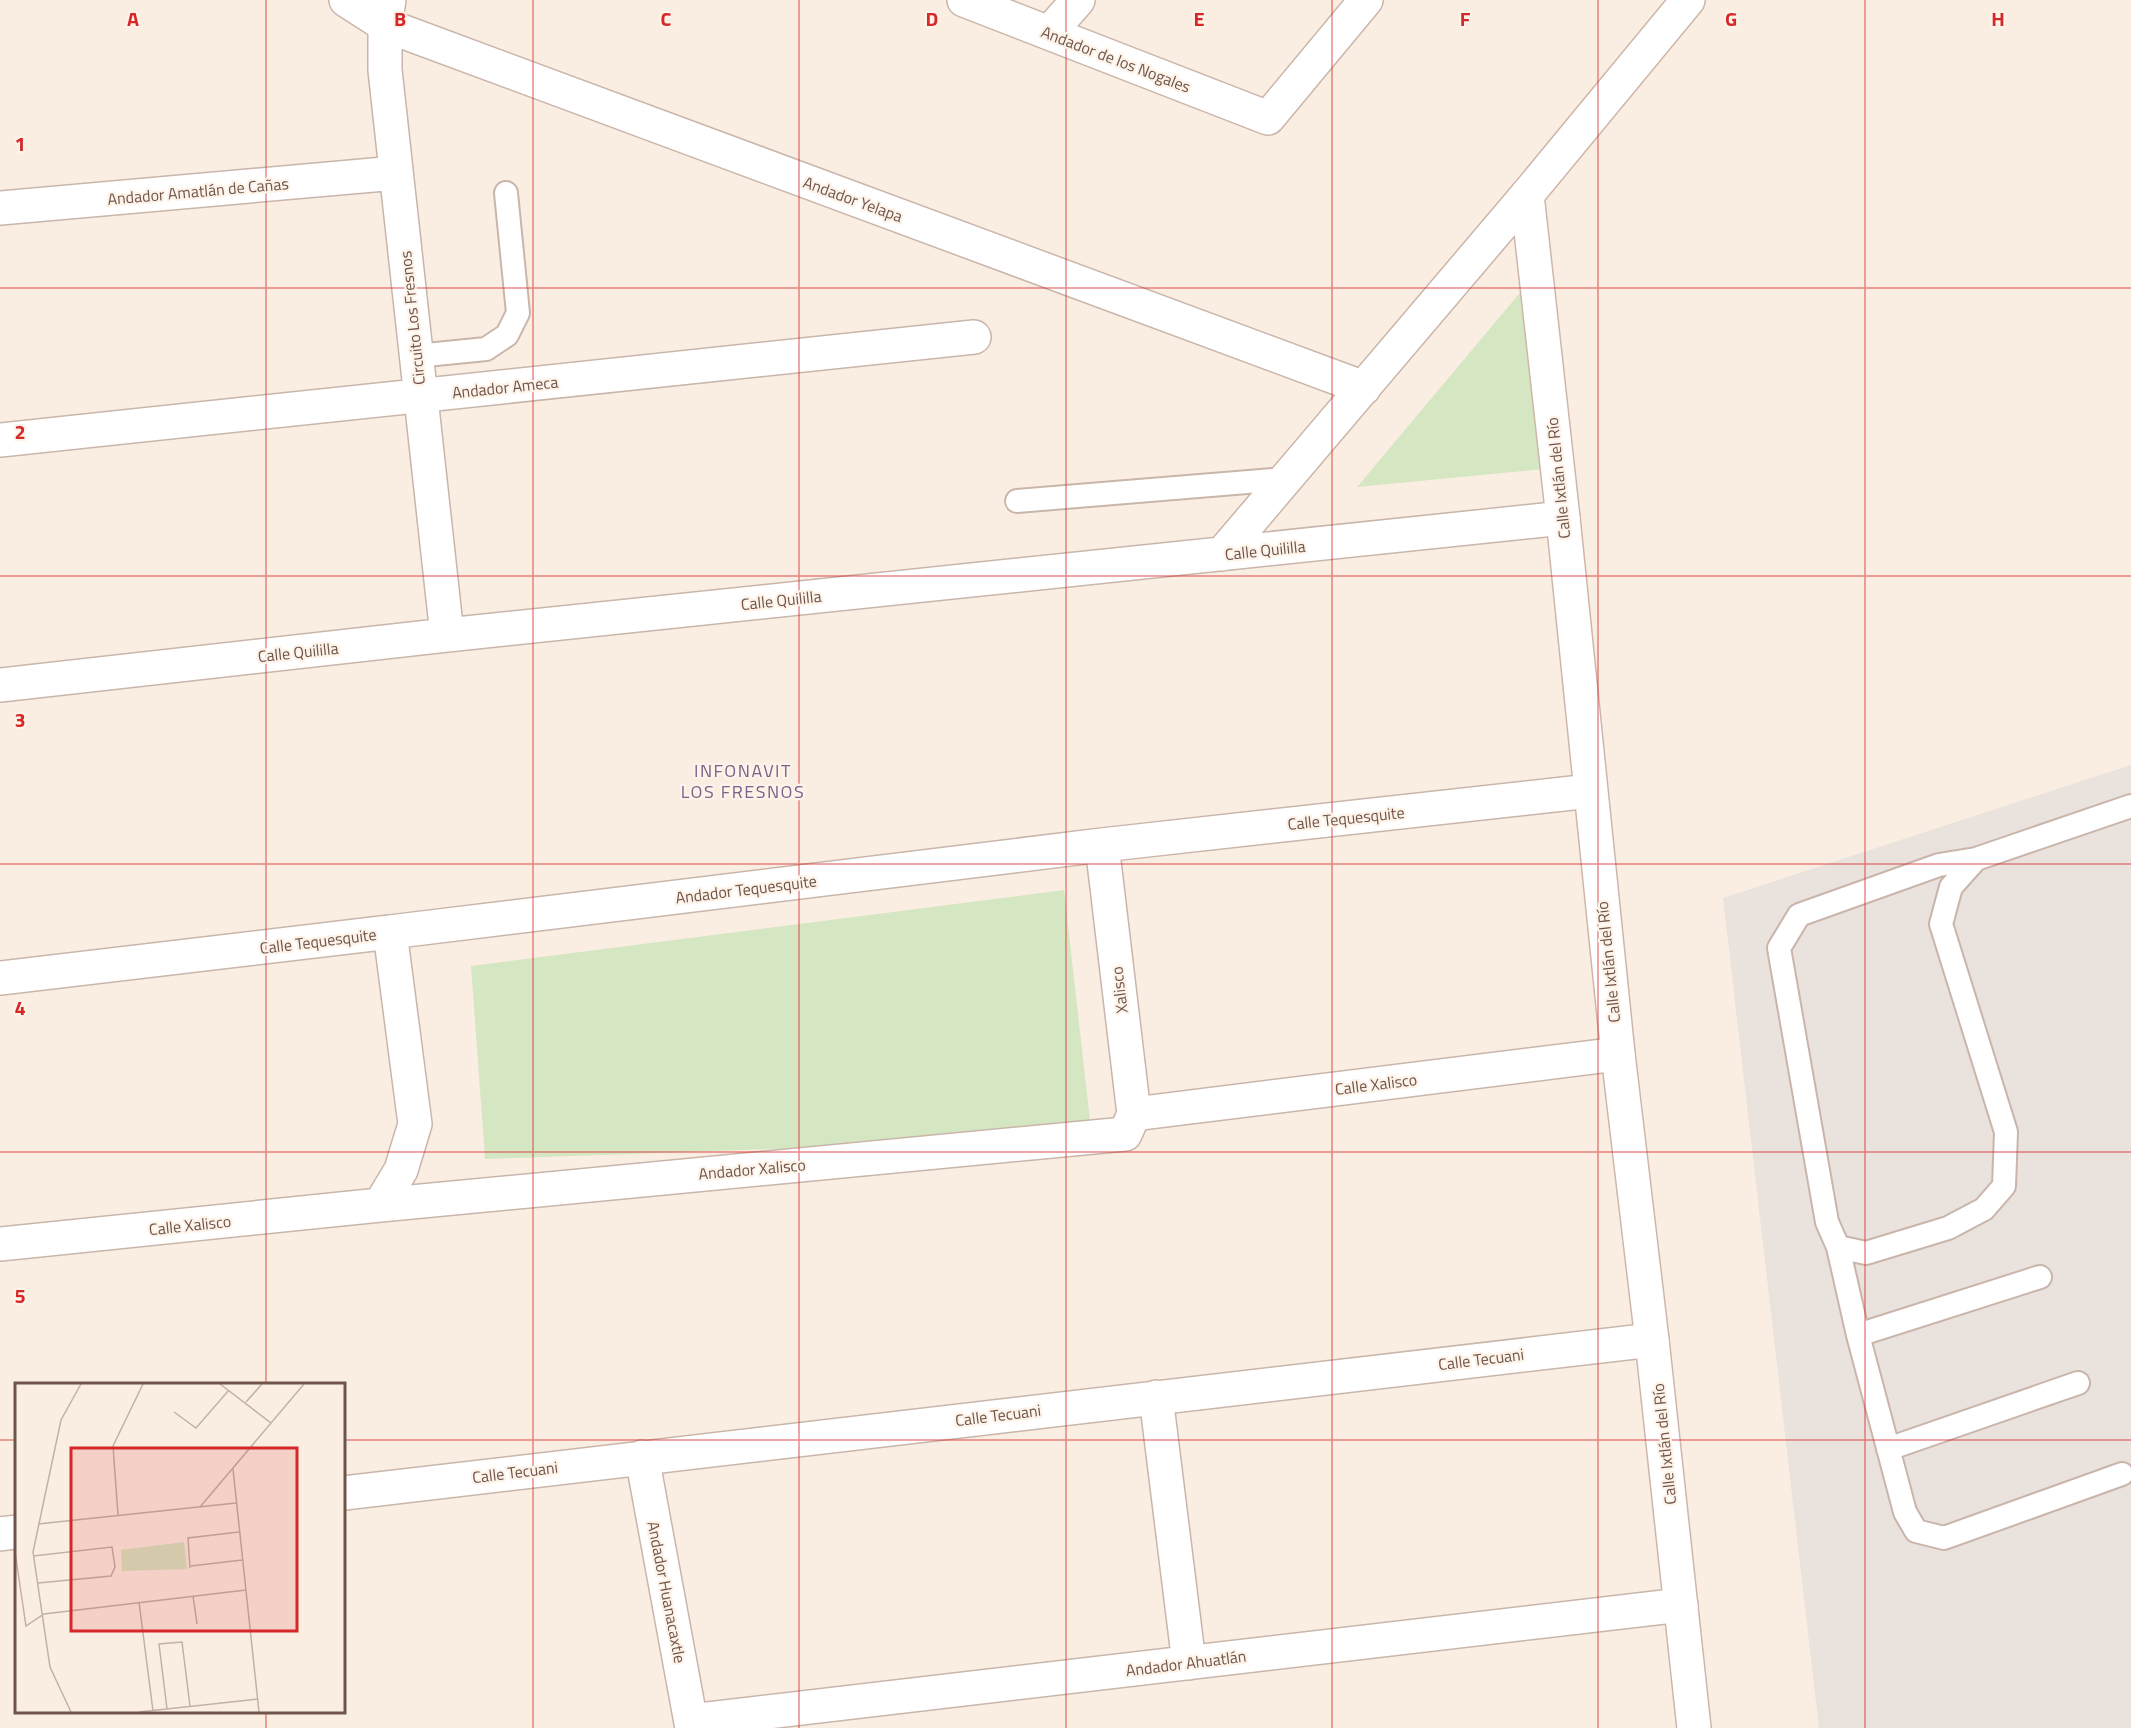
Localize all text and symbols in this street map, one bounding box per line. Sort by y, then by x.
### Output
text: A [127,3,139,34]
text: B [394,3,406,34]
text: C [661,3,672,34]
text: D [926,3,938,34]
text: E [1193,3,1205,34]
text: F [1460,3,1471,34]
text: G [1725,3,1737,34]
text: H [1991,3,2005,34]
street label: Andador de los Nogales [1038,19,1194,99]
text: 1 [14,128,26,159]
street label: Andador Yelapa [800,170,906,228]
street label: Andador Amatlán de Cañas [106,171,290,211]
street label: Circuito Los Fresnos [393,250,431,386]
street label: Andador Ameca [451,369,559,405]
text: 2 [14,416,26,447]
street label: Calle Ixtlán del Río [1540,416,1576,540]
street label: Calle Quililla [1224,534,1306,566]
street label: Calle Quililla [740,584,822,616]
street label: Calle Quililla [257,636,339,668]
text: 3 [14,704,26,735]
district label: INFONAVIT LOS FRESNOS [681,757,805,805]
street label: Calle Tequesquite [1286,800,1406,836]
street label: Andador Tequesquite [674,868,818,910]
street label: Calle Ixtlán del Río [1590,900,1626,1024]
street label: Calle Tequesquite [258,922,378,960]
street label: Xalisco [1104,965,1134,1015]
text: 4 [14,992,26,1023]
street label: Calle Xalisco [1334,1067,1418,1101]
street label: Andador Xalisco [697,1152,807,1186]
street label: Calle Xalisco [148,1209,232,1241]
text: 5 [14,1280,26,1311]
street label: Calle Tecuani [1437,1342,1525,1376]
street label: Calle Ixtlán del Río [1646,1382,1682,1506]
inset map [15,1383,345,1713]
street label: Calle Tecuani [954,1398,1042,1432]
street label: Calle Tecuani [471,1455,559,1489]
street label: Andador Huanacaxtle [641,1519,693,1665]
street label: Andador Ahuatlán [1124,1644,1248,1682]

